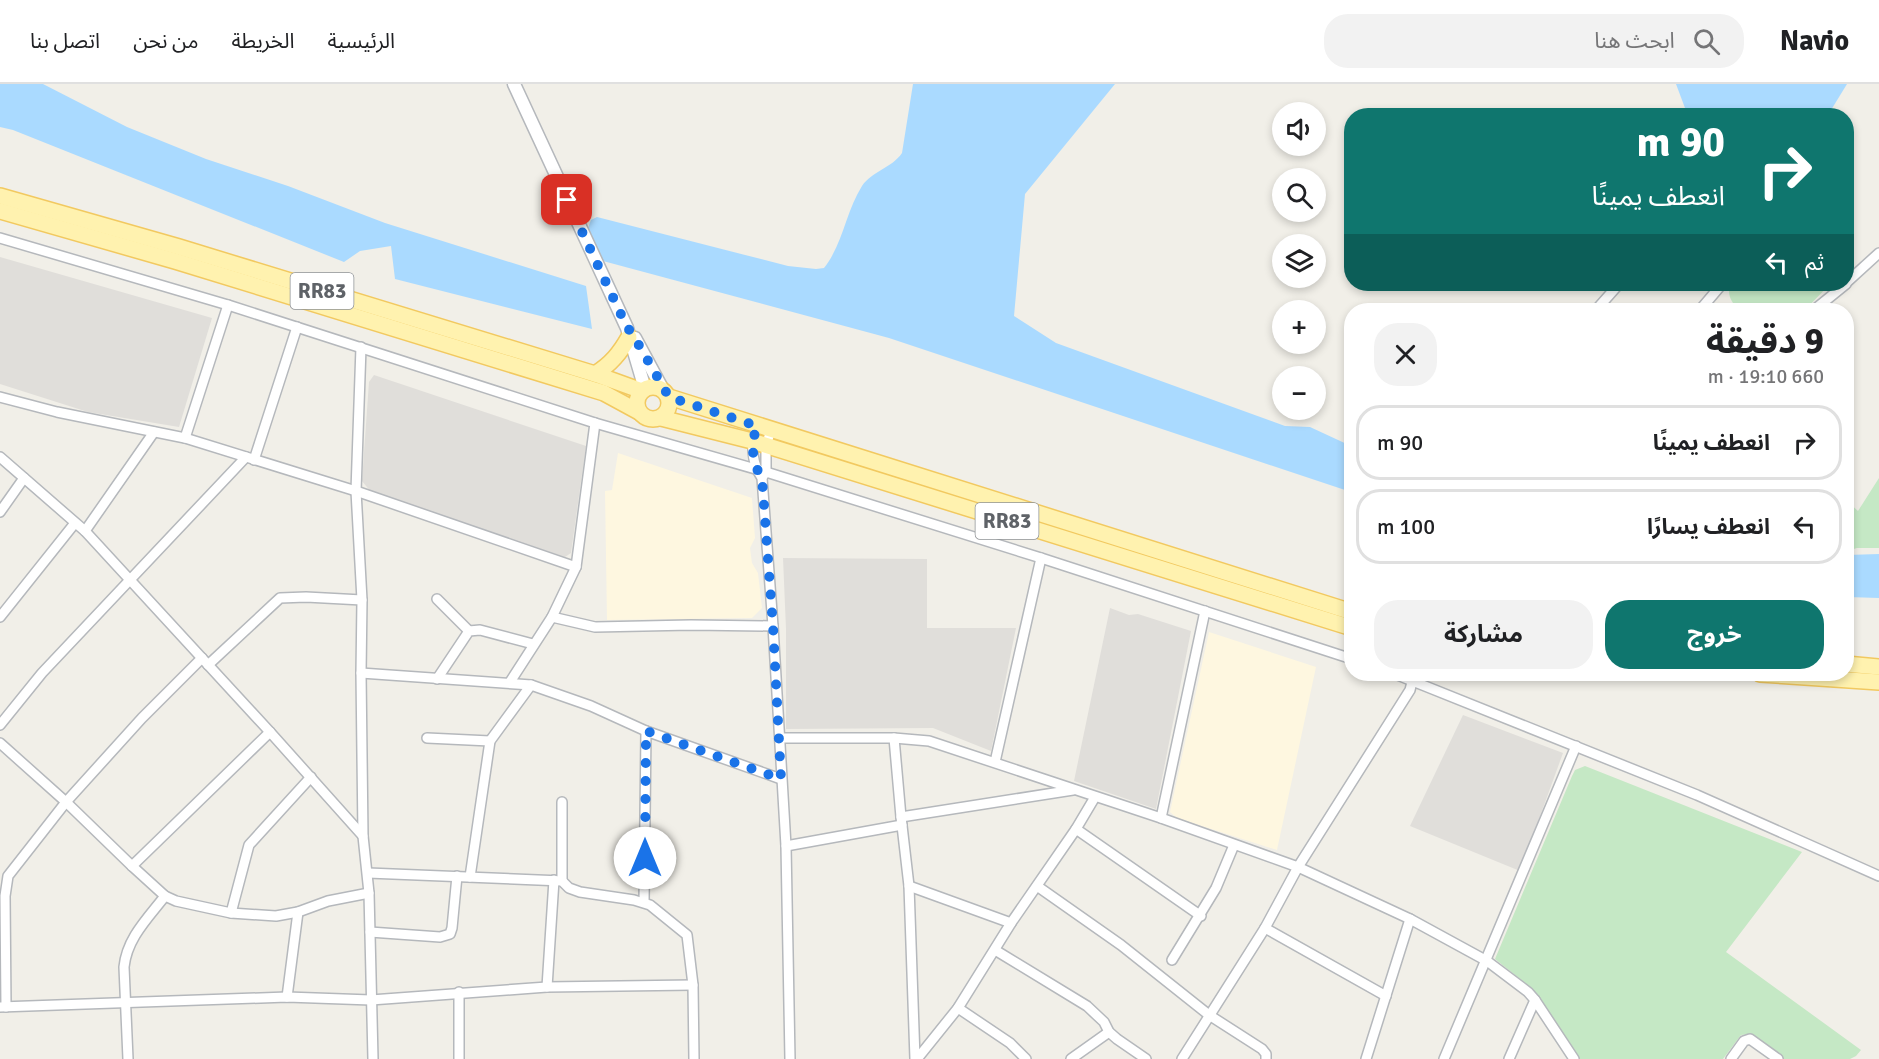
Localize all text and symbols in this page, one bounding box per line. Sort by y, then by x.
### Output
search box [1324,14,1744,68]
text: Navio [1780,24,1849,58]
icon: search [1690,25,1723,58]
text: ابحث هنا [1594,27,1675,54]
text: اتصل بنا [30,28,100,54]
text: من نحن [133,28,198,54]
text: الخريطة [231,28,294,54]
text: الرئيسية [327,28,395,54]
map controls [1272,102,1326,420]
button: sound [1272,102,1326,156]
text: 90 m [1636,117,1725,168]
icon: right [1746,132,1824,210]
button: search [1272,168,1326,222]
pin [541,174,592,225]
text: انعطف يمينًا [1592,180,1725,213]
icon: arrive [550,183,583,216]
button: layers [1272,234,1326,288]
icon: left [1760,246,1793,279]
text: ثم [1805,249,1824,276]
road number: RR83 [290,273,354,309]
button: + [1272,300,1326,354]
text: 9 دقيقة [1706,319,1824,364]
button: close [1374,323,1437,386]
text: 660 m · 19:10 [1708,364,1824,389]
button: − [1272,366,1326,420]
icon: right [1788,426,1821,459]
text: 90 m [1377,429,1423,456]
text: انعطف يمينًا [1653,429,1770,456]
road number: RR83 [976,503,1038,539]
icon: left [1788,510,1821,543]
text: 100 m [1377,513,1435,540]
text: انعطف يسارًا [1647,513,1770,540]
button: مشاركة [1374,600,1593,669]
button: خروج [1605,600,1824,669]
position arrow [613,826,677,890]

